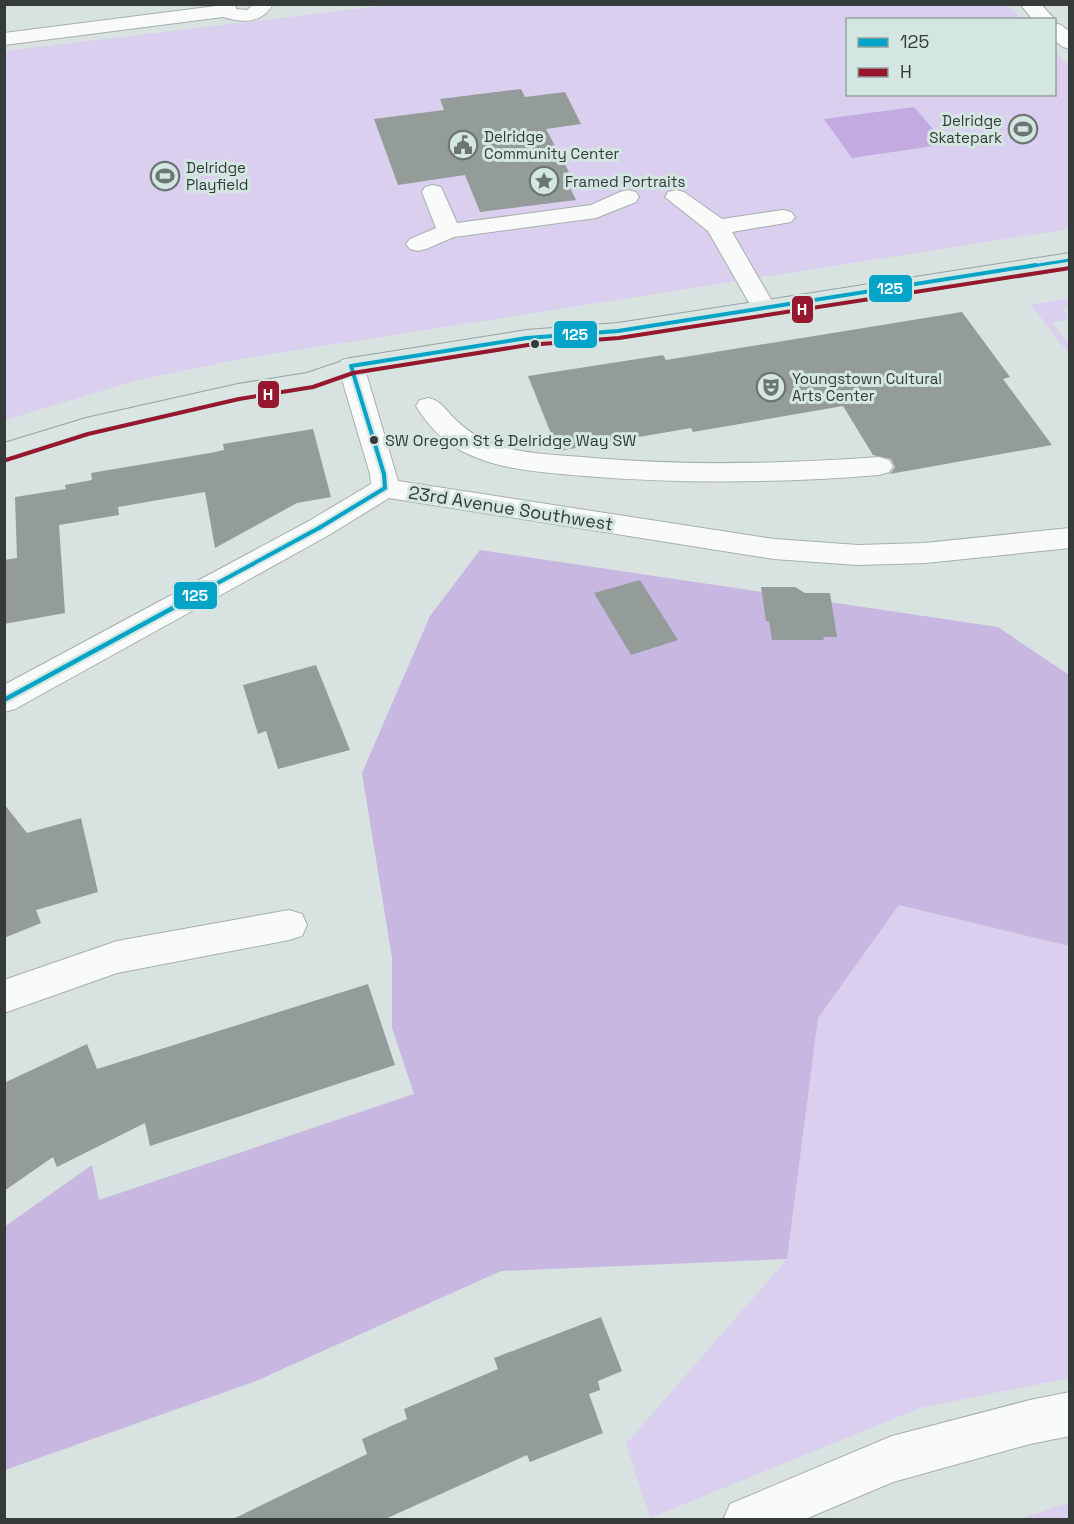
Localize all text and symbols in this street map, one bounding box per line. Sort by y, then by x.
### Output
legend [846,18,1056,96]
text: 125 [900,30,929,53]
text: H [900,60,912,83]
place label: Delridge Skatepark [929,111,1002,147]
sports icon: Delridge Skatepark [1007,113,1039,145]
place label: Delridge Community Center [484,127,620,163]
public building icon: Delridge Community Center [447,129,479,161]
place label: Delridge Playfield [186,158,248,194]
sports icon: Delridge Playfield [149,160,181,192]
place icon: Framed Portraits [528,165,560,197]
place label: Framed Portraits [565,172,686,191]
line badge: 125 [868,274,913,303]
text: 125 [877,278,904,299]
line badge: H [791,295,814,324]
text: H [797,299,807,320]
line badge: 125 [553,320,598,349]
text: 125 [562,324,589,345]
unlabelled marker [529,338,541,350]
place label: Youngstown Cultural Arts Center [792,369,942,405]
theatre icon: Youngstown Cultural Arts Center [755,371,787,403]
line badge: H [257,380,280,409]
text: H [263,384,273,405]
place label: SW Oregon St & Delridge Way SW [385,430,636,451]
marker: SW Oregon St & Delridge Way SW [368,434,380,446]
street label: 23rd Avenue Southwest [407,480,615,536]
line badge: 125 [173,581,218,610]
text: 125 [182,585,209,606]

